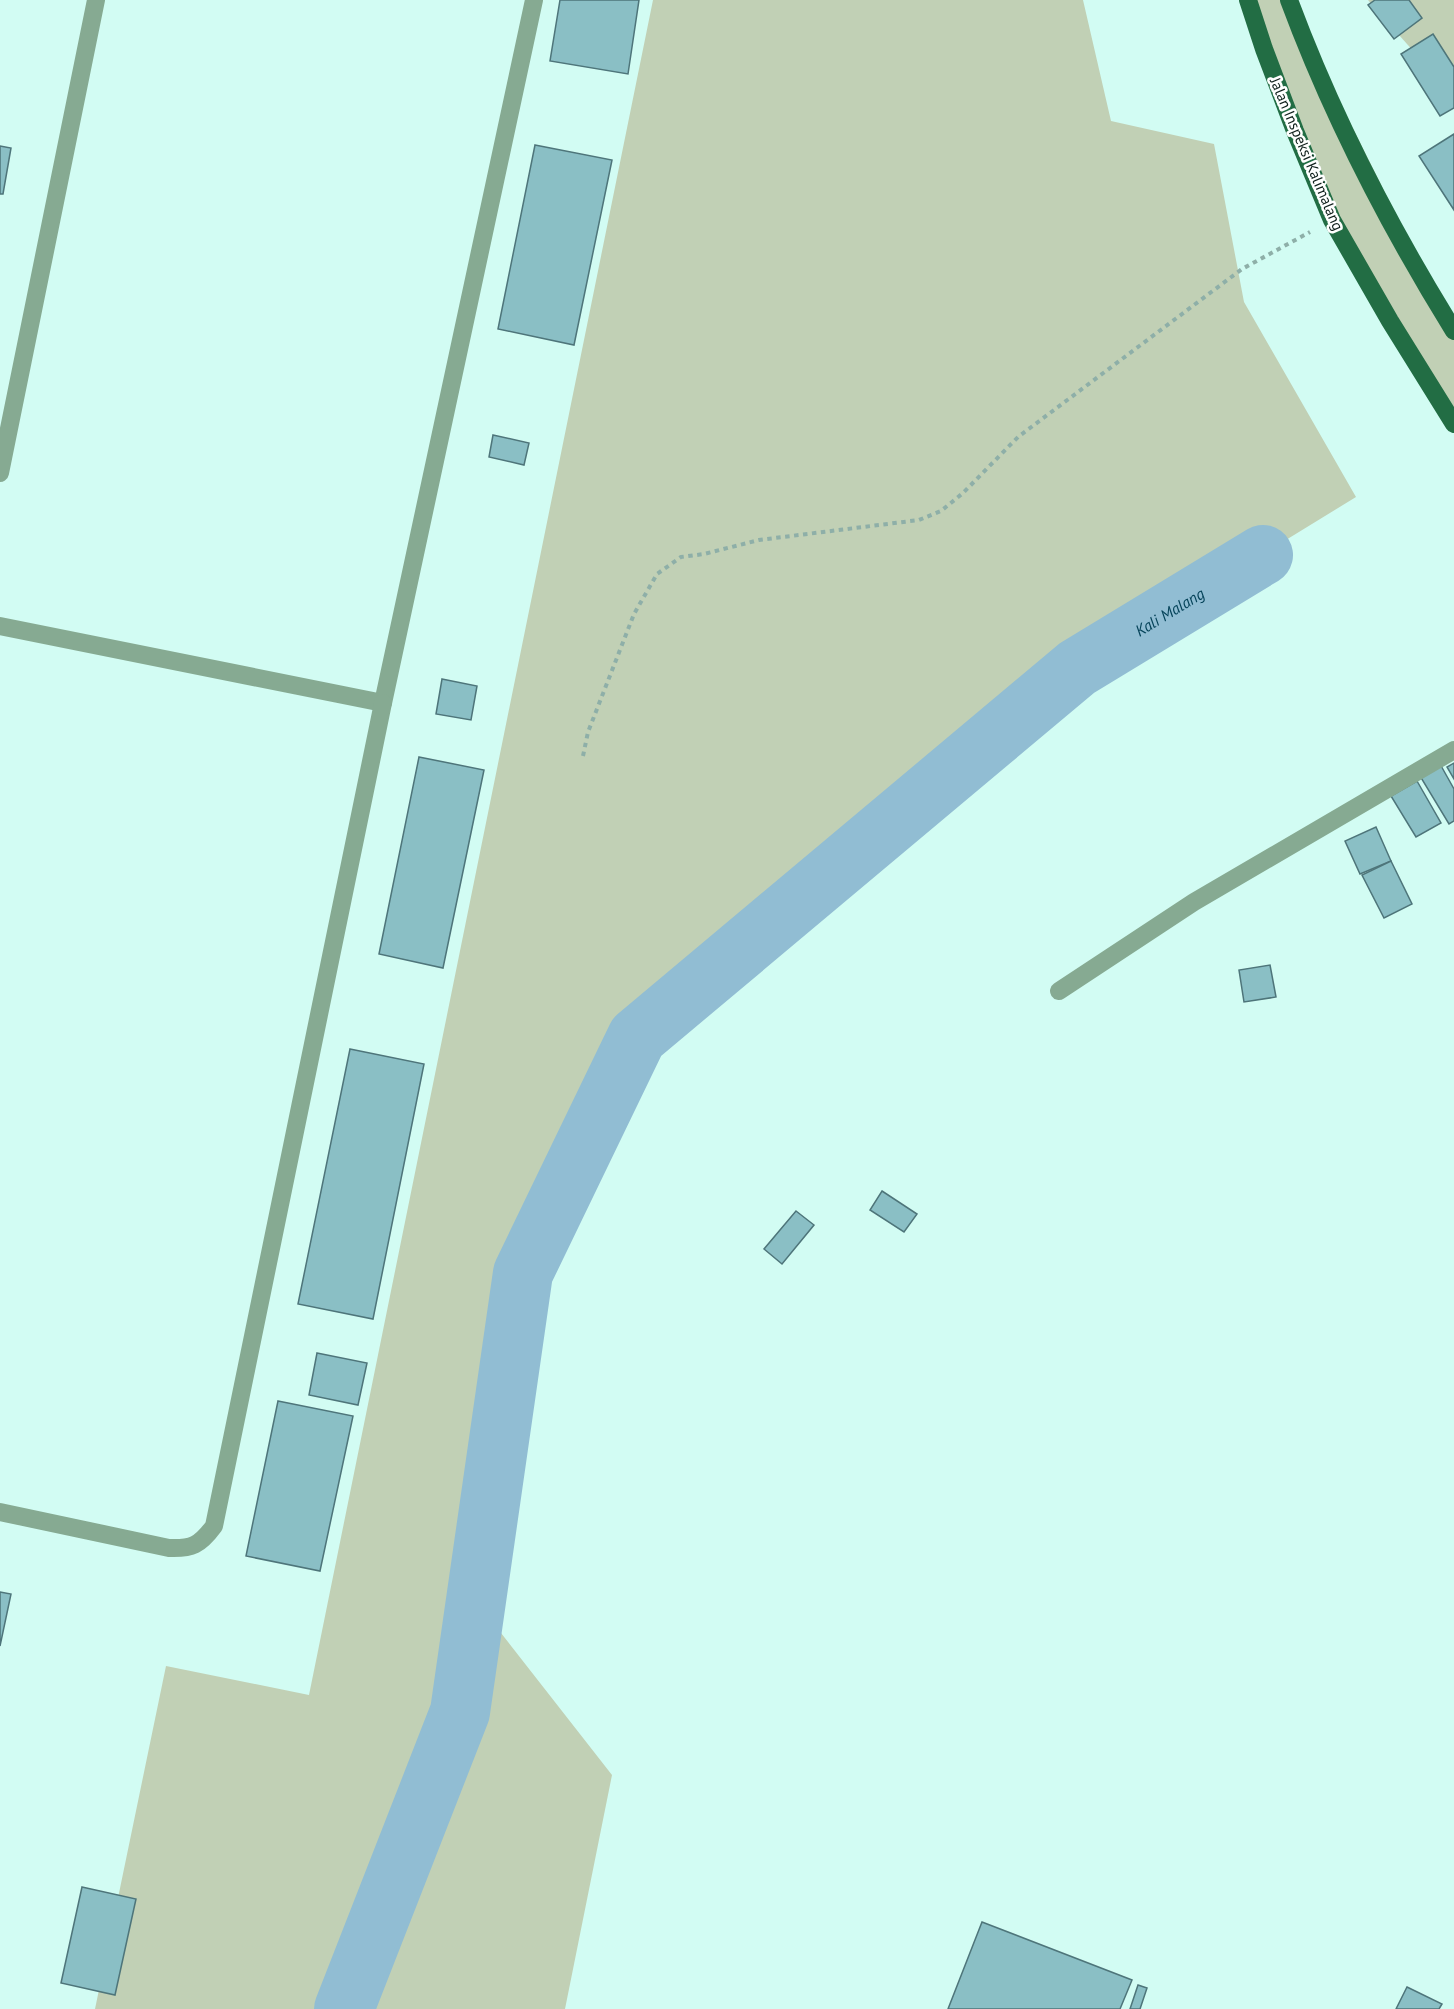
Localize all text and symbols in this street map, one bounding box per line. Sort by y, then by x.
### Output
street label: Jalan Inspeksi Kalimalang [1266,74,1348,233]
water label: Kali Malang [1131,583,1208,641]

